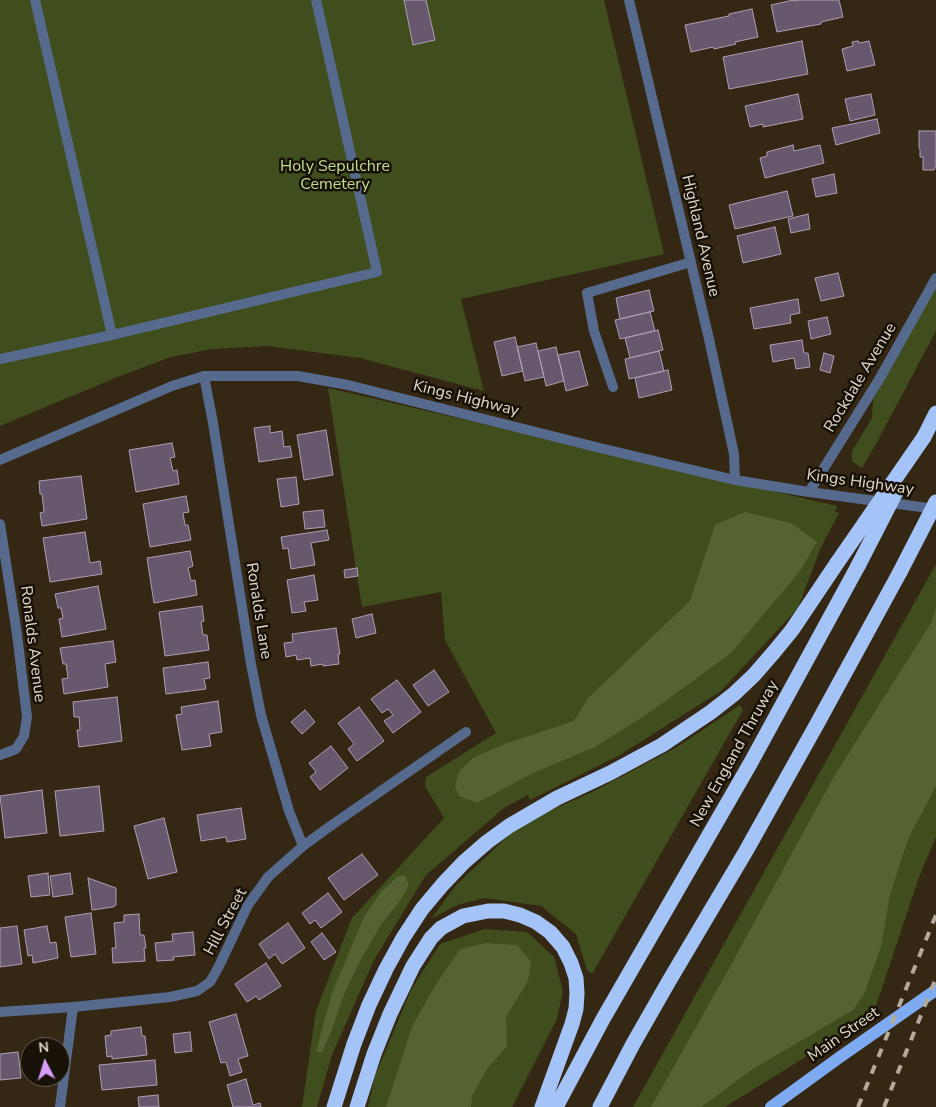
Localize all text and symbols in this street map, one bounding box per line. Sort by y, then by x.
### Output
park label: Holy Sepulchre Cemetery [280,157,390,195]
street label: Highland Avenue [677,173,723,299]
street label: Rockdale Avenue [821,320,901,436]
street label: Kings Highway [411,377,521,421]
street label: Kings Highway [805,466,915,500]
street label: Ronalds Lane [241,561,275,661]
street label: Ronalds Avenue [15,585,49,703]
street label: New England Thruway [687,677,783,831]
street label: Hill Street [200,885,252,959]
street label: Main Street [805,1003,883,1067]
north arrow [20,1037,70,1087]
text: N [38,1038,50,1057]

